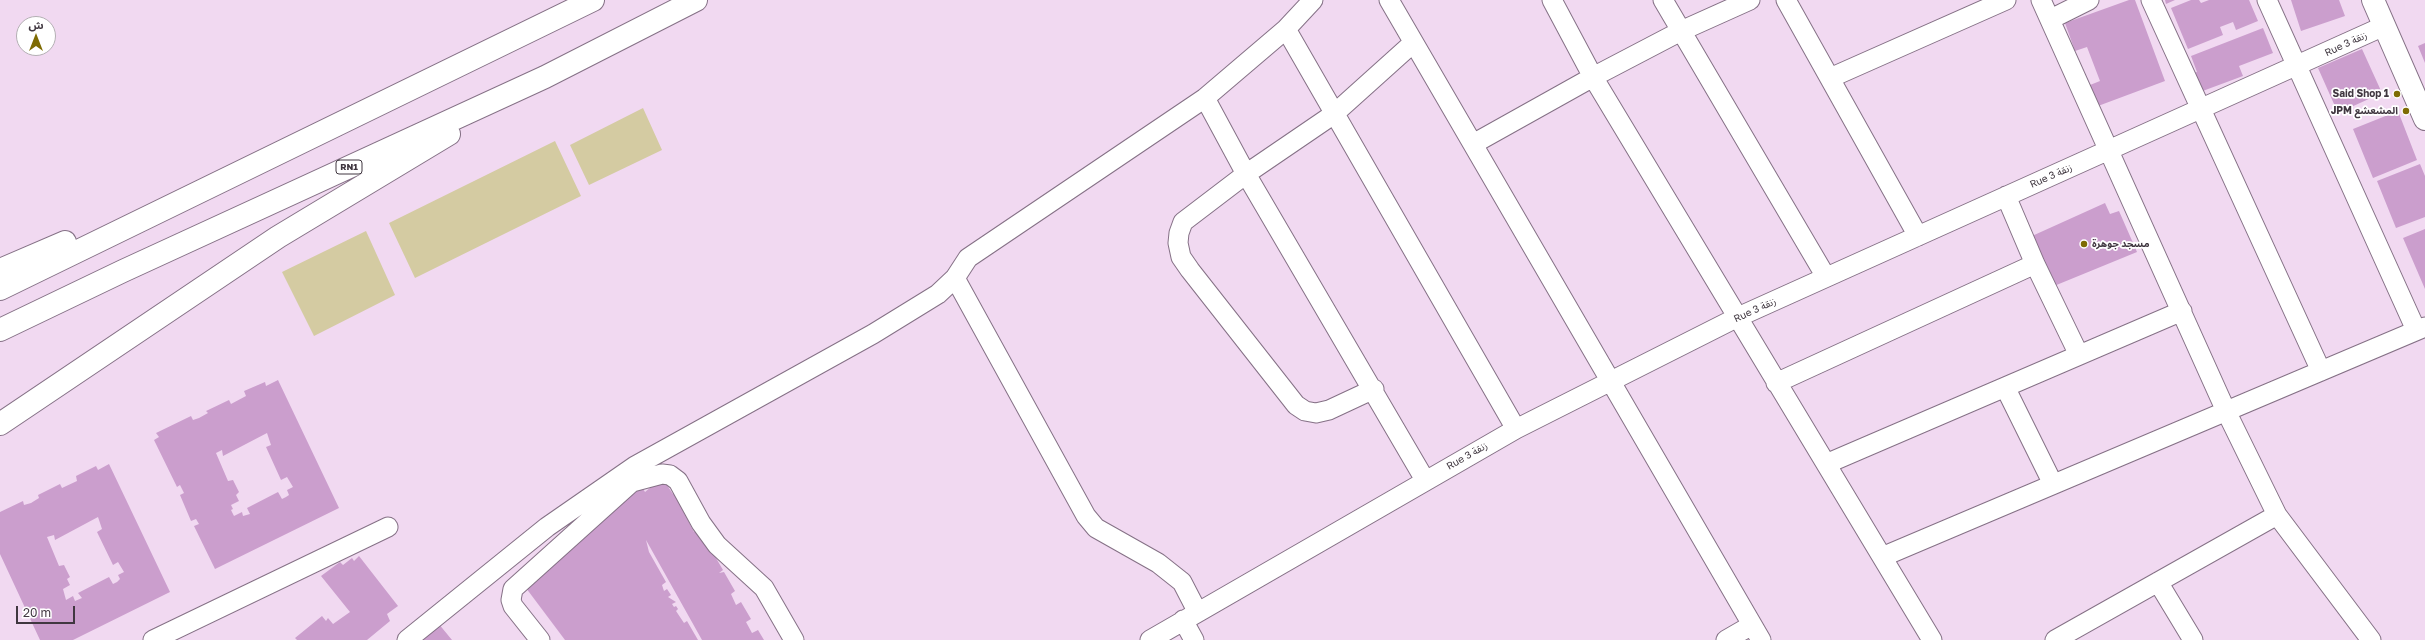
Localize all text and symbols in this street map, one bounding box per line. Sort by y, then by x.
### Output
north arrow [16,16,56,56]
text: ش [28,18,44,31]
street label: Rue 3 زنقة [2323,29,2369,59]
place label: Said Shop 1 [2333,88,2389,100]
marker: Said Shop 1 [2392,89,2402,99]
place label: JPM المشعشع [2331,105,2398,117]
marker: JPM المشعشع [2401,106,2411,116]
road number: RN1 [336,160,362,174]
street label: Rue 3 زنقة [2028,161,2074,191]
place label: مسجد جوهرة [2092,238,2150,250]
marker: مسجد جوهرة [2079,239,2089,249]
street label: Rue 3 زنقة [1732,295,1778,325]
street label: Rue 3 زنقة [1444,440,1490,472]
scale bar [18,598,77,624]
text: 20 m [23,605,51,620]

